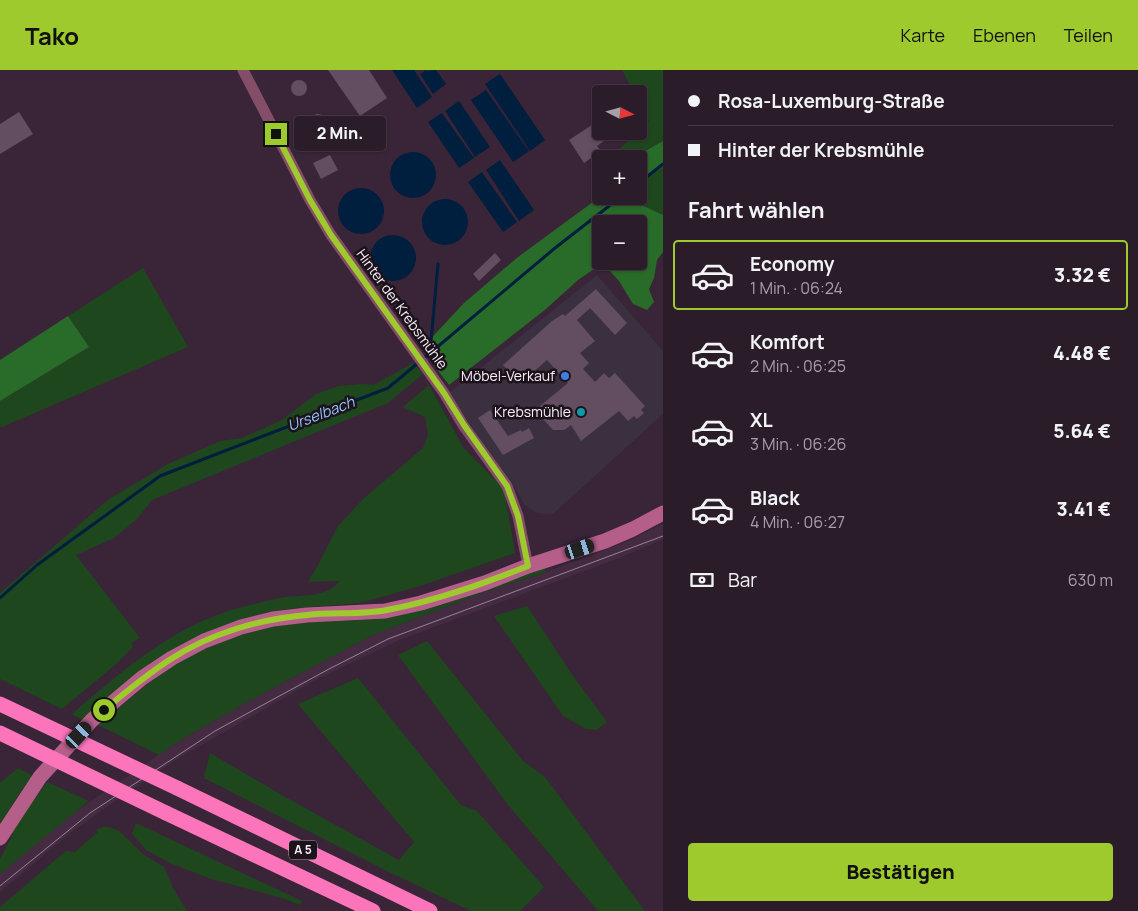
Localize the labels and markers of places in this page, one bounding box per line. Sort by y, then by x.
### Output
place label: Möbel-Verkauf [461,366,555,385]
marker: Möbel-Verkauf [559,370,571,382]
place label: Krebsmühle [494,402,571,421]
marker: Krebsmühle [575,406,587,418]

